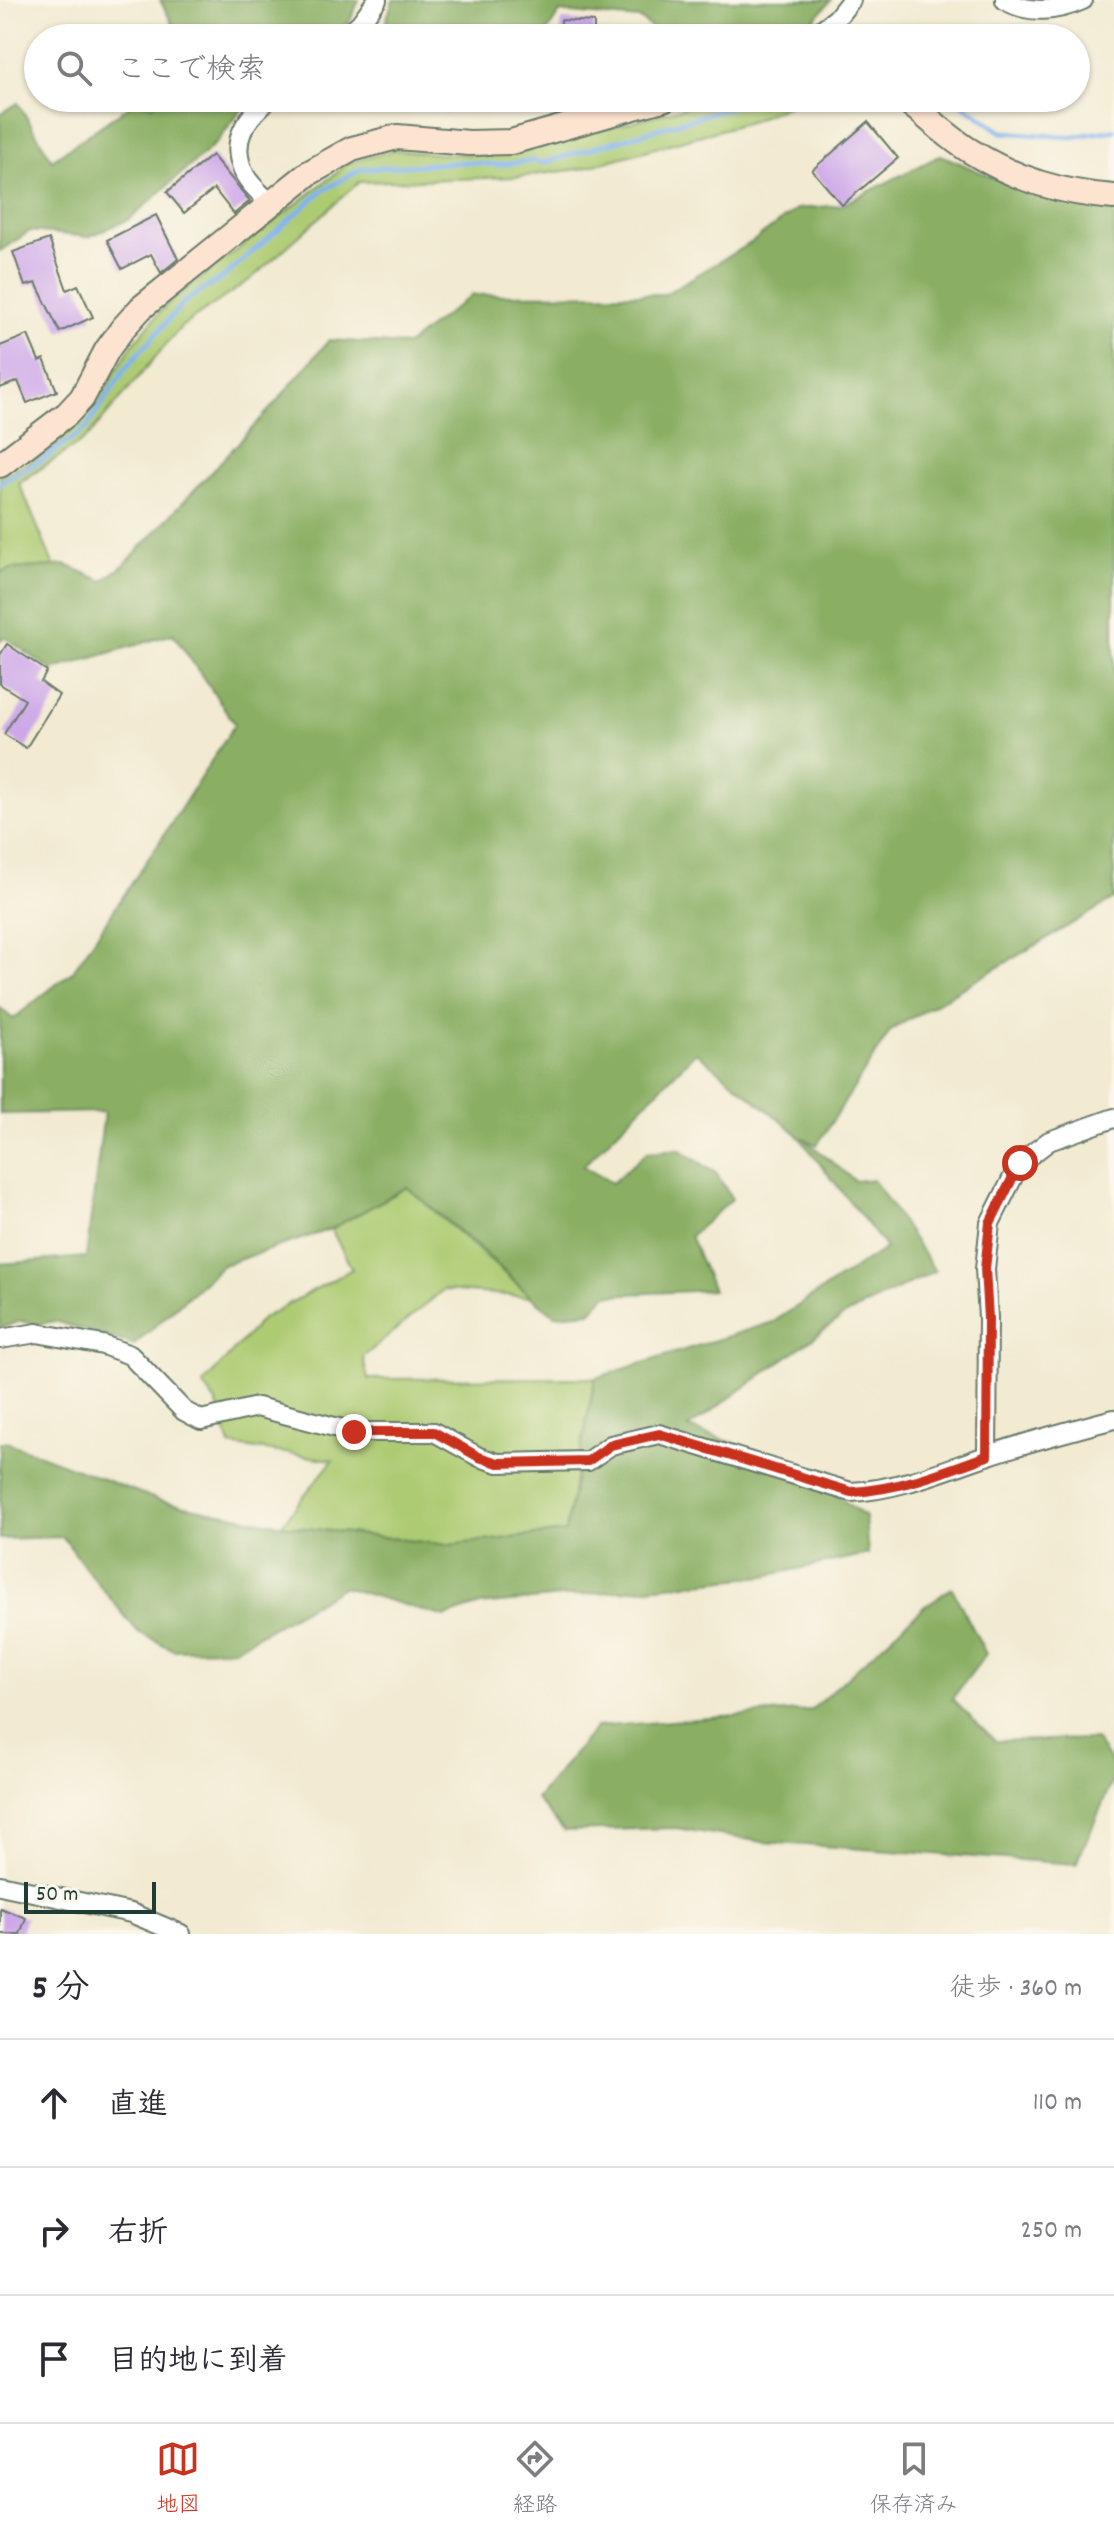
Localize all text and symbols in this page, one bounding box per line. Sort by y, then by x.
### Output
search box [24,24,1090,112]
icon: search [52,46,96,90]
text: ここで検索 [116,51,266,94]
route start [1002,1145,1038,1181]
route end [336,1414,372,1450]
scale bar [24,1878,156,1914]
text: 50 m [36,1880,78,1911]
text: 5 分 [32,1966,90,2015]
text: 徒歩 · 360 m [950,1971,1082,2008]
icon: ahead [32,2081,76,2125]
text: 110 m [1033,2085,1082,2122]
text: 直進 [108,2086,168,2129]
icon: right [32,2209,76,2253]
text: 250 m [1021,2213,1082,2250]
text: 右折 [108,2214,168,2257]
icon: arrive [32,2337,76,2381]
text: 目的地に到着 [108,2342,288,2385]
tab: 地図 [156,2437,200,2522]
tab: 経路 [513,2437,557,2522]
tab: 保存済み [870,2437,958,2522]

